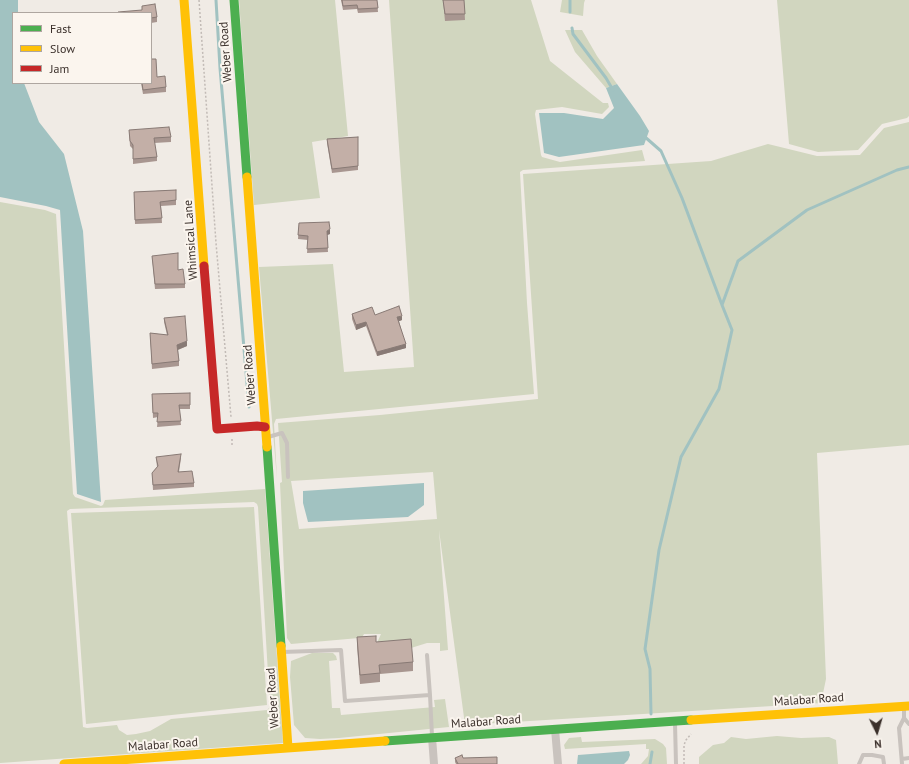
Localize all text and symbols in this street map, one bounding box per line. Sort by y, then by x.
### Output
legend [12,12,152,84]
text: Fast [50,21,71,36]
street label: Weber Road [217,21,235,83]
text: Slow [50,41,75,56]
text: Jam [50,61,69,76]
street label: Whimsical Lane [181,199,201,281]
street label: Weber Road [241,344,259,406]
street label: Weber Road [264,667,282,729]
street label: Malabar Road [774,690,844,710]
street label: Malabar Road [451,712,521,732]
north arrow [857,712,897,752]
street label: Malabar Road [128,735,198,755]
text: N [874,737,882,751]

